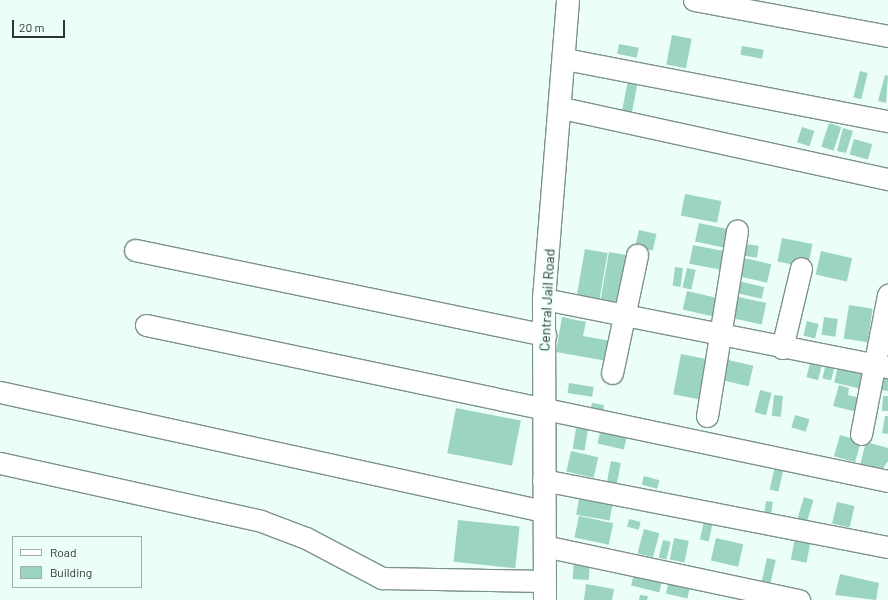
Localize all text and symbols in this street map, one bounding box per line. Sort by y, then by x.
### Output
scale bar [14,12,67,38]
text: 20 m [19,20,45,34]
street label: Central Jail Road [536,248,558,352]
legend [12,536,142,588]
text: Road [50,545,77,559]
text: Building [50,565,92,579]

